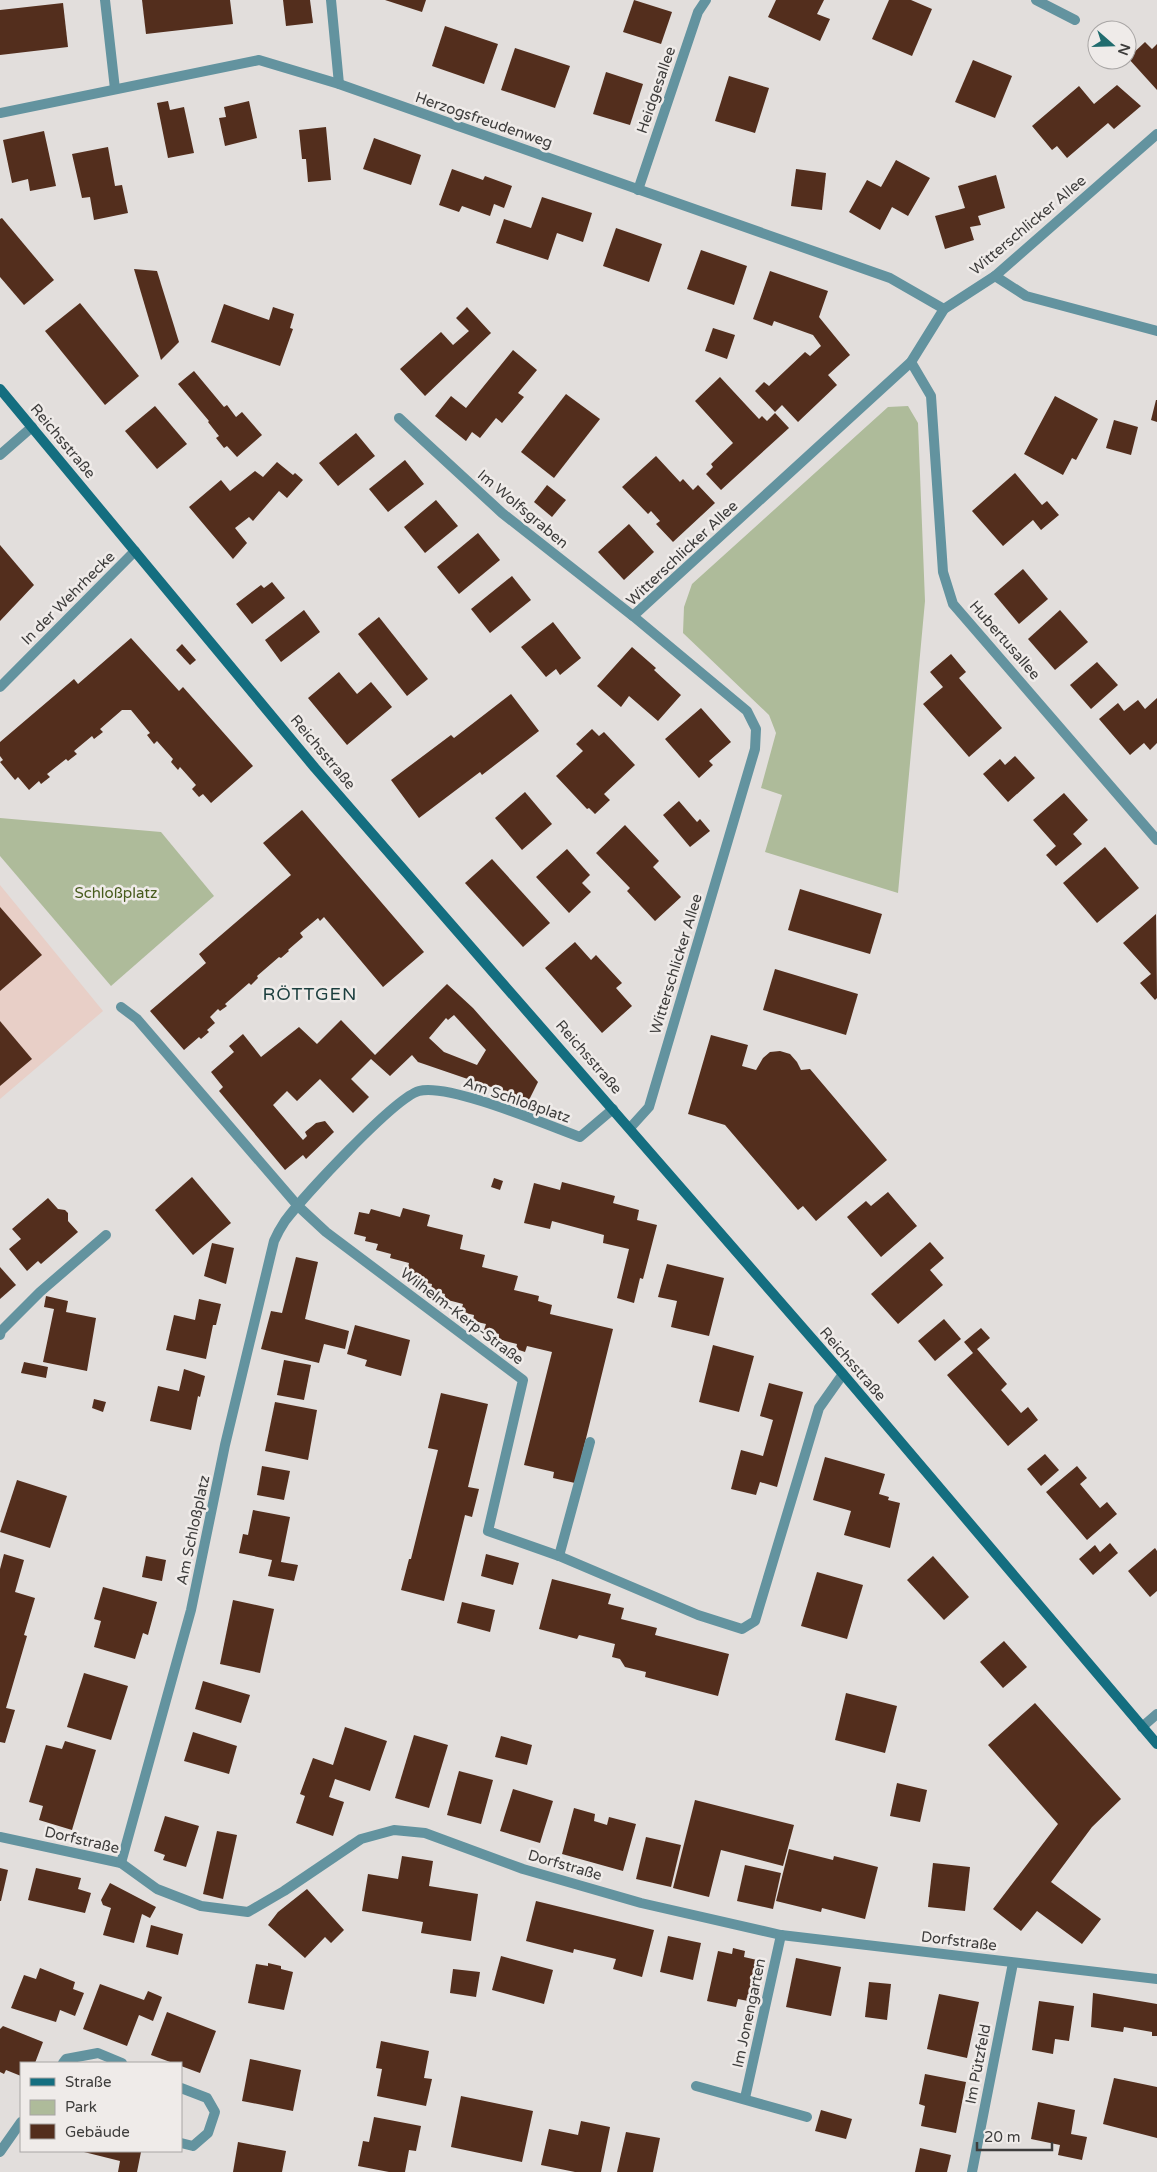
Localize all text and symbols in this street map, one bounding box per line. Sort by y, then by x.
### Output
north arrow [1087,20,1137,70]
text: N [1114,41,1134,57]
street label: Heidgesallee [633,44,679,136]
street label: Herzogsfreudenweg [413,88,555,152]
street label: Witterschlicker Allee [966,171,1090,279]
street label: Reichsstraße [27,400,99,482]
street label: Im Wolfsgraben [474,466,572,552]
street label: Witterschlicker Allee [623,497,741,609]
street label: In der Wehrhecke [18,548,118,648]
street label: Hubertusallee [966,597,1044,683]
street label: Reichsstraße [287,711,359,793]
park label: Schloßplatz [75,884,158,902]
street label: Witterschlicker Allee [646,892,706,1036]
district label: RÖTTGEN [263,983,357,1005]
street label: Reichsstraße [552,1016,626,1098]
street label: Am Schloßplatz [461,1073,573,1127]
street label: Wilhelm-Kerp-Straße [397,1264,527,1368]
street label: Reichsstraße [816,1323,890,1405]
street label: Am Schloßplatz [173,1473,213,1587]
street label: Dorfstraße [43,1823,121,1857]
street label: Dorfstraße [526,1846,604,1884]
street label: Dorfstraße [920,1927,998,1955]
street label: Im Jonengarten [729,1957,769,2069]
street label: Im Pützfeld [961,2022,995,2106]
legend [20,2062,182,2152]
text: Straße [65,2073,111,2091]
text: Park [65,2098,97,2116]
scale bar [977,2120,1052,2152]
text: Gebäude [65,2123,130,2141]
text: 20 m [984,2128,1021,2146]

